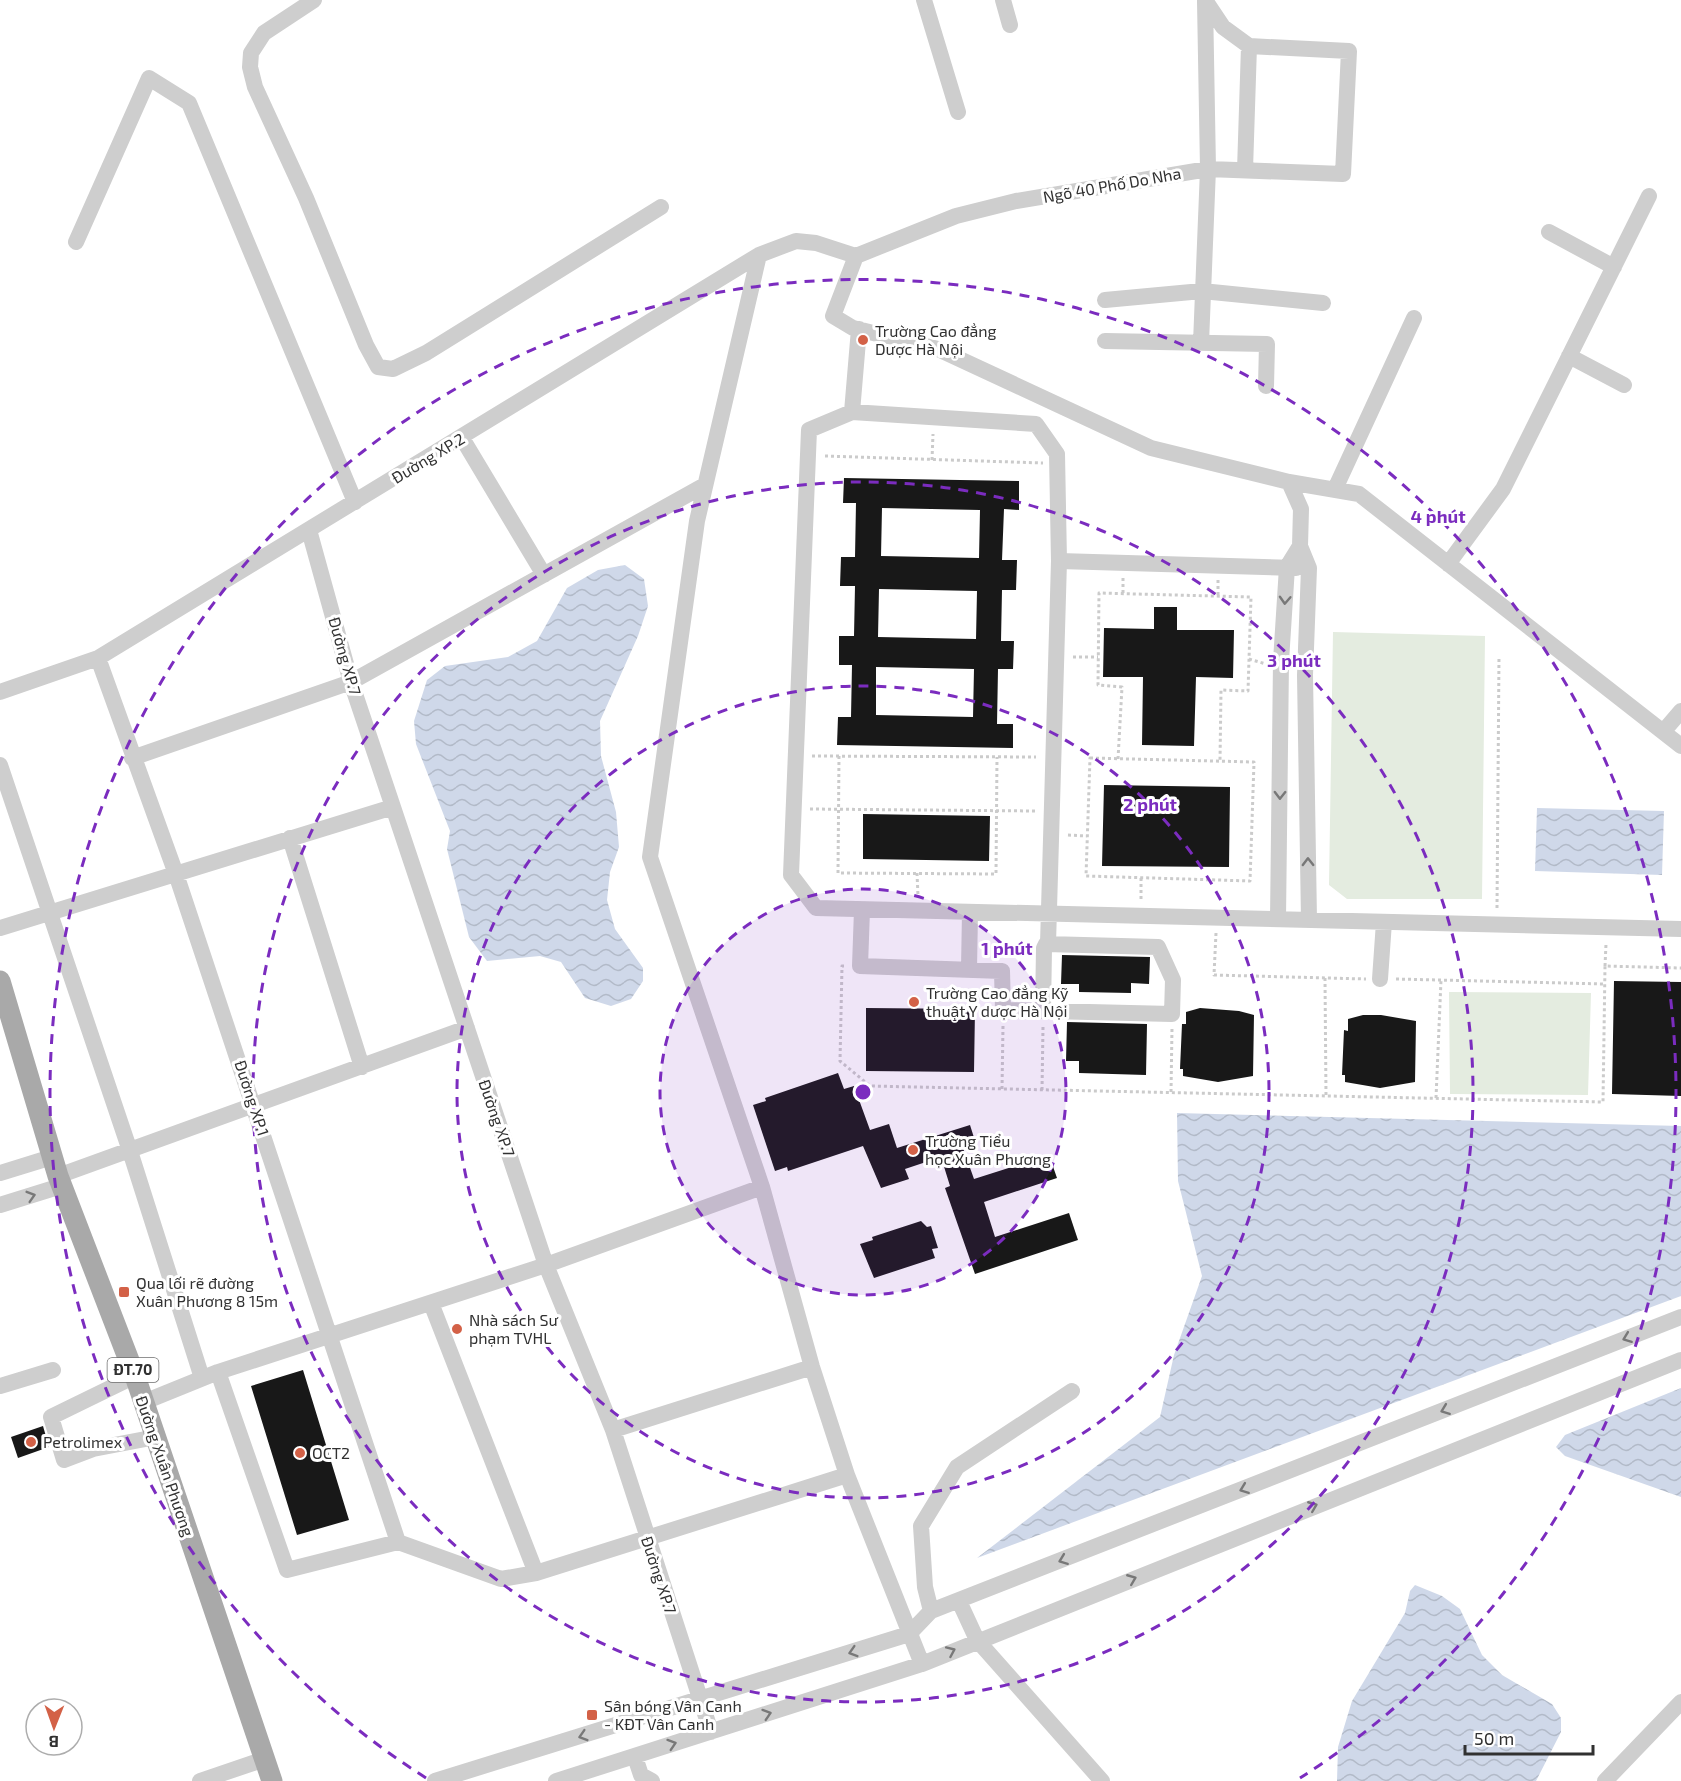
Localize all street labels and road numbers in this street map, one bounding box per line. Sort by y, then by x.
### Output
street label: Ngõ 40 Phố Do Nha [1041,163,1182,206]
street label: Đường XP.2 [388,428,468,487]
street label: Đường XP.7 [325,615,366,697]
street label: Đường XP.1 [231,1058,274,1138]
street label: Đường XP.7 [475,1077,520,1159]
road number: ĐT.70 [108,1358,158,1382]
street label: Đường Xuân Phương [132,1393,198,1539]
street label: Đường XP.7 [638,1534,681,1616]

